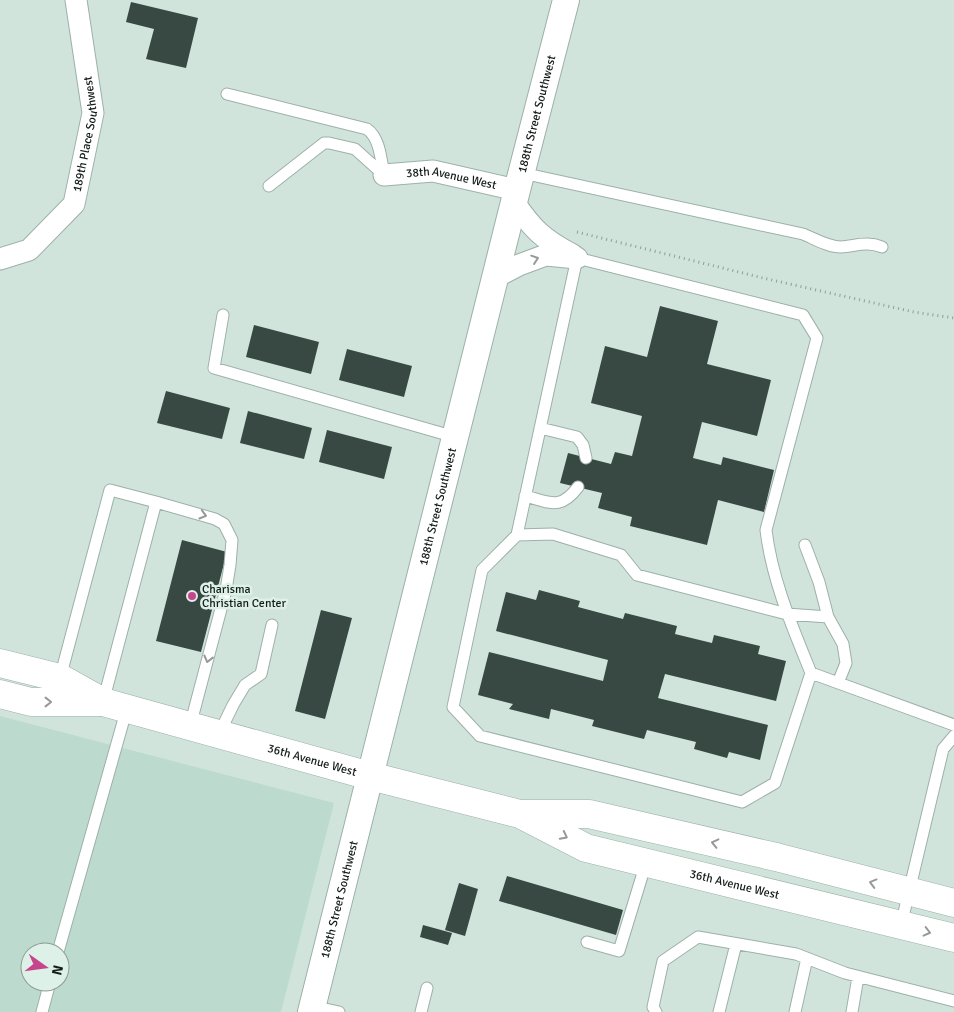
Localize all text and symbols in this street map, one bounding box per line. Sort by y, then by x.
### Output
street label: 188th Street Southwest [514,54,559,174]
street label: 189th Place Southwest [69,75,101,193]
street label: 38th Avenue West [405,164,498,193]
one-way arrow [530,255,539,265]
street label: 188th Street Southwest [416,446,460,567]
one-way arrow [199,510,207,520]
place label: Charisma Christian Center [202,582,287,611]
marker: Charisma Christian Center [186,590,198,602]
one-way arrow [203,655,213,663]
one-way arrow [44,697,52,707]
street label: 36th Avenue West [266,740,358,779]
one-way arrow [559,830,568,841]
one-way arrow [711,838,720,849]
street label: 188th Street Southwest [317,839,361,960]
street label: 36th Avenue West [688,866,781,903]
one-way arrow [869,878,877,888]
one-way arrow [923,926,932,937]
north arrow [20,942,70,992]
text: N [48,963,67,977]

